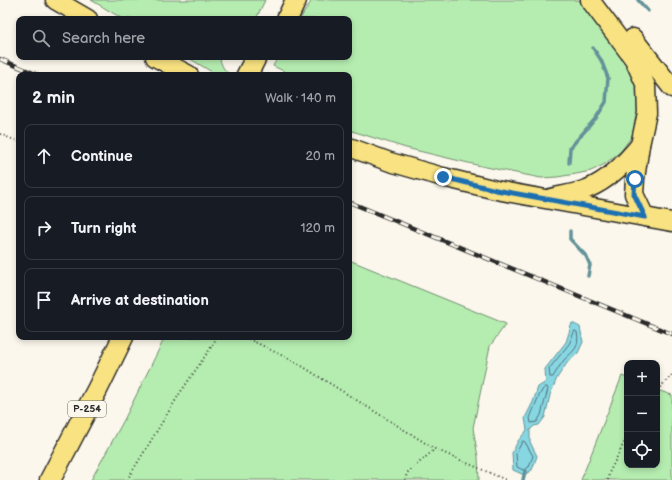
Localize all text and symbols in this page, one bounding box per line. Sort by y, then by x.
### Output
search box [16,16,352,60]
icon: search [30,27,52,49]
text: Search here [62,29,145,48]
text: 2 min [32,88,75,108]
text: Walk · 140 m [265,90,336,106]
icon: ahead [33,145,55,167]
text: Continue [71,147,133,166]
text: 20 m [305,148,335,164]
route end [434,168,452,186]
route start [626,170,644,188]
icon: right [33,217,55,239]
text: Turn right [71,219,136,238]
text: 120 m [300,220,335,236]
icon: arrive [33,289,55,311]
text: Arrive at destination [71,291,209,310]
map controls [624,360,660,468]
button: + [624,360,660,396]
button: − [624,396,660,432]
road number: Р-254 [68,401,106,417]
button: locate [624,432,660,468]

